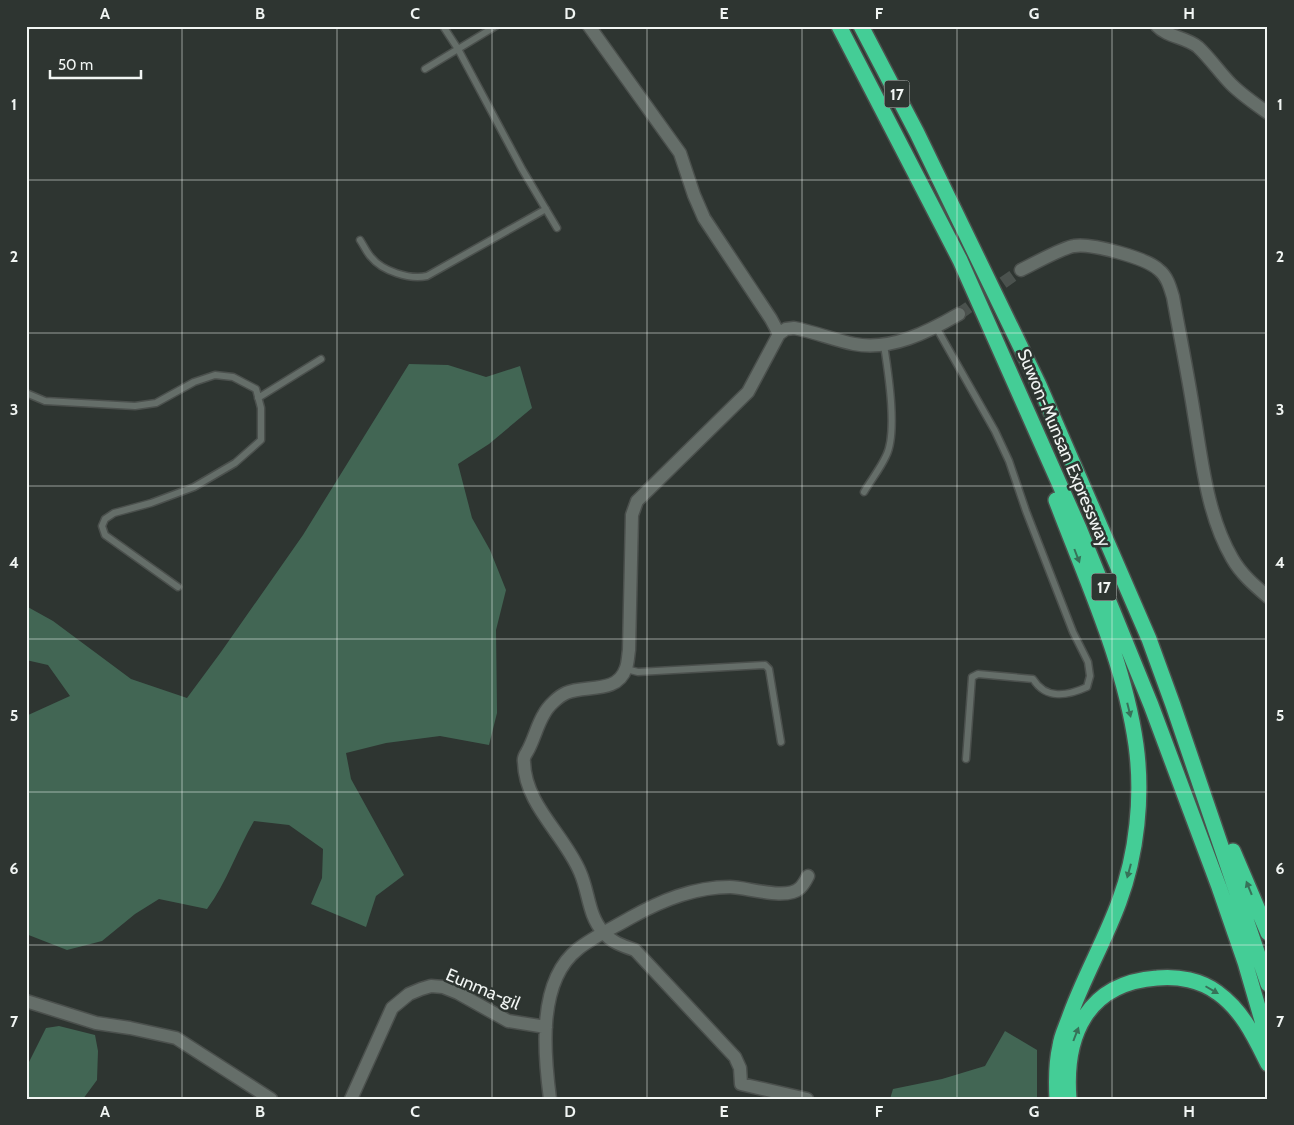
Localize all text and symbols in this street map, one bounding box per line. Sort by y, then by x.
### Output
text: A [100,4,110,23]
text: B [255,4,265,23]
text: C [410,4,420,23]
text: D [564,4,576,23]
text: E [719,4,729,23]
text: F [875,4,884,23]
text: G [1029,4,1039,23]
text: H [1183,4,1195,23]
scale bar [50,48,141,80]
text: 50 m [58,56,93,74]
road number: 17 [884,80,910,108]
text: 1 [11,95,17,114]
text: 1 [1277,95,1283,114]
text: 2 [10,247,18,266]
text: 2 [1276,247,1284,266]
street label: Suwon-Munsan Expressway [1012,346,1116,550]
text: 3 [10,400,18,419]
text: 3 [1276,400,1284,419]
one-way arrow [1073,549,1081,564]
text: 4 [9,553,19,572]
text: 4 [1275,553,1285,572]
road number: 17 [1092,574,1116,600]
one-way arrow [1125,702,1133,717]
text: 5 [10,706,18,725]
text: 5 [1276,706,1284,725]
text: 6 [10,859,19,878]
text: 6 [1276,859,1285,878]
one-way arrow [1124,863,1132,878]
one-way arrow [1244,881,1252,895]
street label: Eunma-gil [443,964,524,1015]
one-way arrow [1204,986,1219,994]
text: 7 [10,1012,19,1031]
text: 7 [1276,1012,1285,1031]
one-way arrow [1072,1026,1080,1041]
text: A [100,1102,110,1121]
text: B [255,1102,265,1121]
text: C [410,1102,420,1121]
text: D [564,1102,576,1121]
text: E [719,1102,729,1121]
text: F [875,1102,884,1121]
text: G [1029,1102,1039,1121]
text: H [1183,1102,1195,1121]

